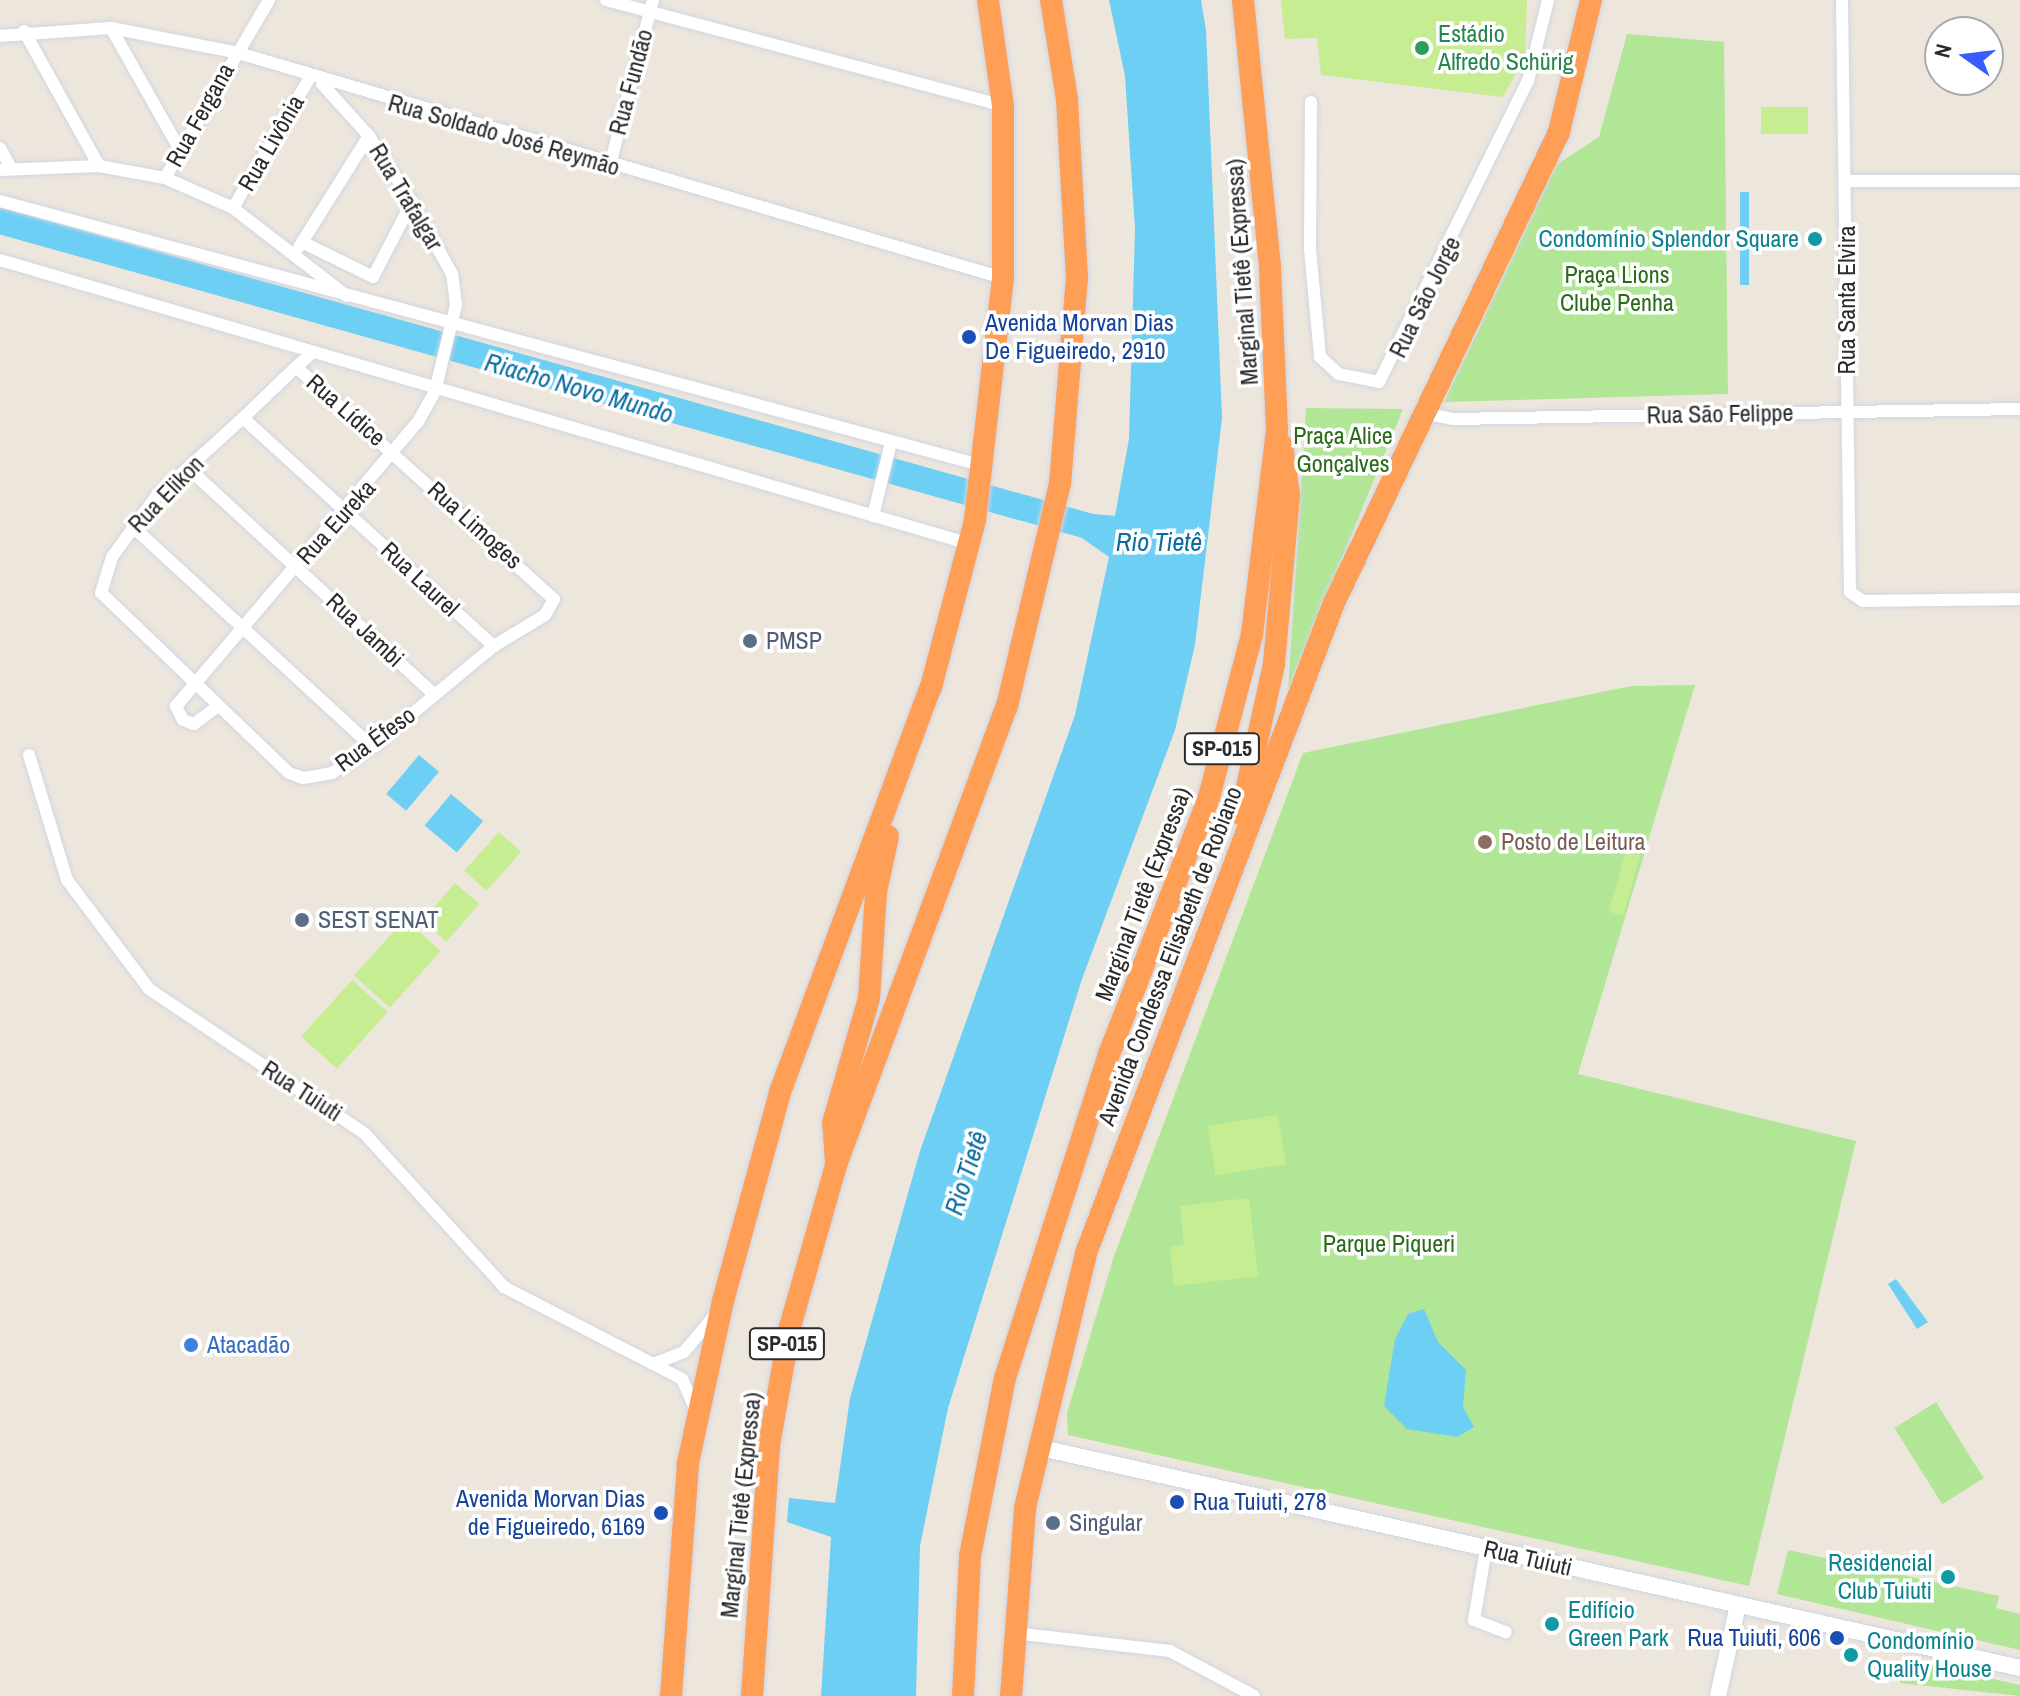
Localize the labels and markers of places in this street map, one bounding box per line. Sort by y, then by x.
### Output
place label: Estádio Alfredo Schürig [1438,20,1574,76]
marker: Estádio Alfredo Schürig [1413,39,1431,57]
place label: Condomínio Splendor Square [1539,225,1799,253]
marker: Condomínio Splendor Square [1806,230,1824,248]
place label: Avenida Morvan Dias De Figueiredo, 2910 [985,309,1174,365]
marker: Avenida Morvan Dias De Figueiredo, 2910 [960,328,978,346]
place label: PMSP [766,627,822,655]
marker: PMSP [741,632,759,650]
place label: Posto de Leitura [1501,828,1645,856]
marker: Posto de Leitura [1476,833,1494,851]
place label: SEST SENAT [318,906,439,934]
marker: SEST SENAT [293,911,311,929]
place label: Atacadão [207,1331,290,1359]
marker: Atacadão [182,1336,200,1354]
place label: Avenida Morvan Dias de Figueiredo, 6169 [456,1485,645,1541]
place label: Rua Tuiuti, 278 [1193,1488,1327,1516]
marker: Rua Tuiuti, 278 [1168,1493,1186,1511]
marker: Avenida Morvan Dias de Figueiredo, 6169 [652,1504,670,1522]
place label: Singular [1069,1509,1142,1537]
marker: Singular [1044,1514,1062,1532]
place label: Residencial Club Tuiuti [1828,1549,1932,1605]
marker: Residencial Club Tuiuti [1939,1568,1957,1586]
place label: Edifício Green Park [1568,1596,1669,1652]
marker: Edifício Green Park [1543,1615,1561,1633]
place label: Rua Tuiuti, 606 [1687,1624,1821,1652]
place label: Condomínio Quality House [1867,1627,1992,1683]
marker: Rua Tuiuti, 606 [1828,1629,1846,1647]
marker: Condomínio Quality House [1842,1646,1860,1664]

